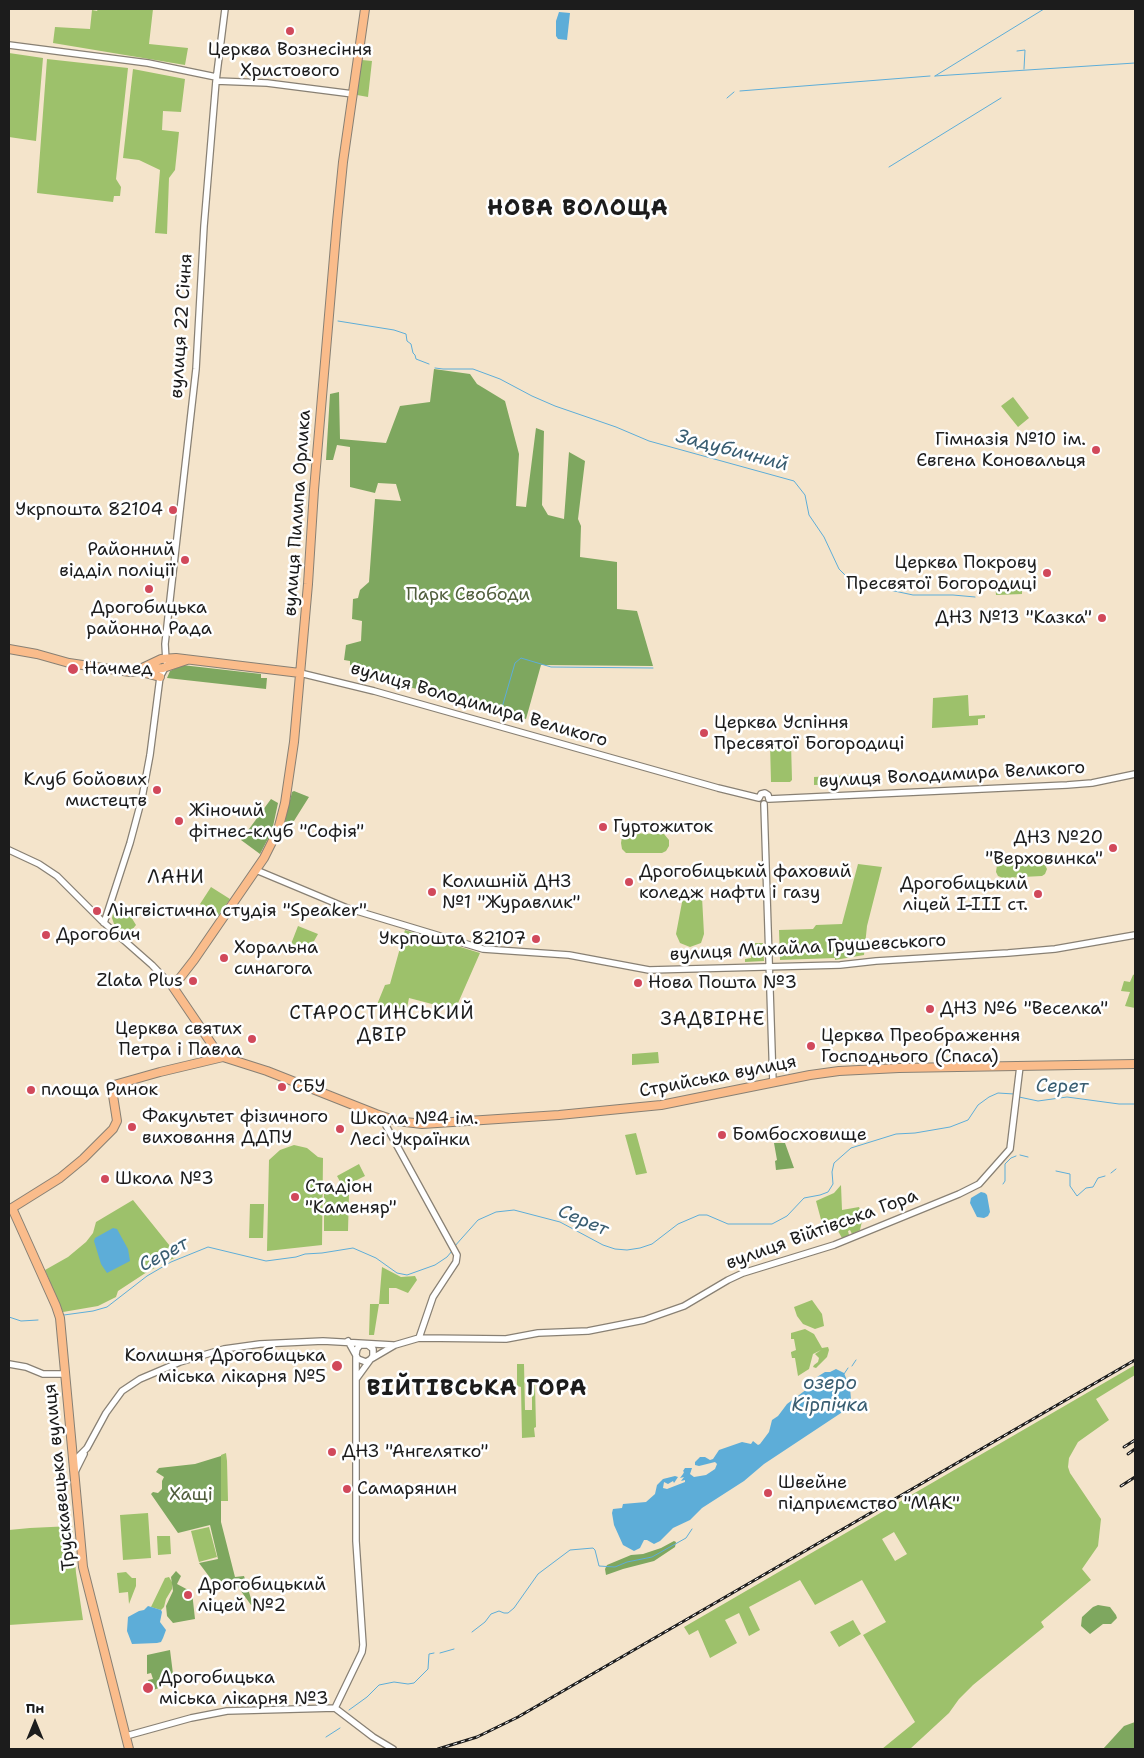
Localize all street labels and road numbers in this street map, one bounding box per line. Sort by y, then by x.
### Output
street label: вулиця 22 Січня [166,253,198,399]
street label: вулиця Пилипа Орлика [280,409,316,617]
street label: вулиця Володимира Великого [348,658,610,752]
street label: вулиця Володимира Великого [818,757,1086,793]
street label: вулиця Михайла Грушевського [669,930,947,966]
street label: Стрийська вулиця [638,1051,798,1103]
street label: вулиця Війтівська Гора [723,1185,921,1275]
street label: Трускавецька вулиця [39,1382,81,1572]

